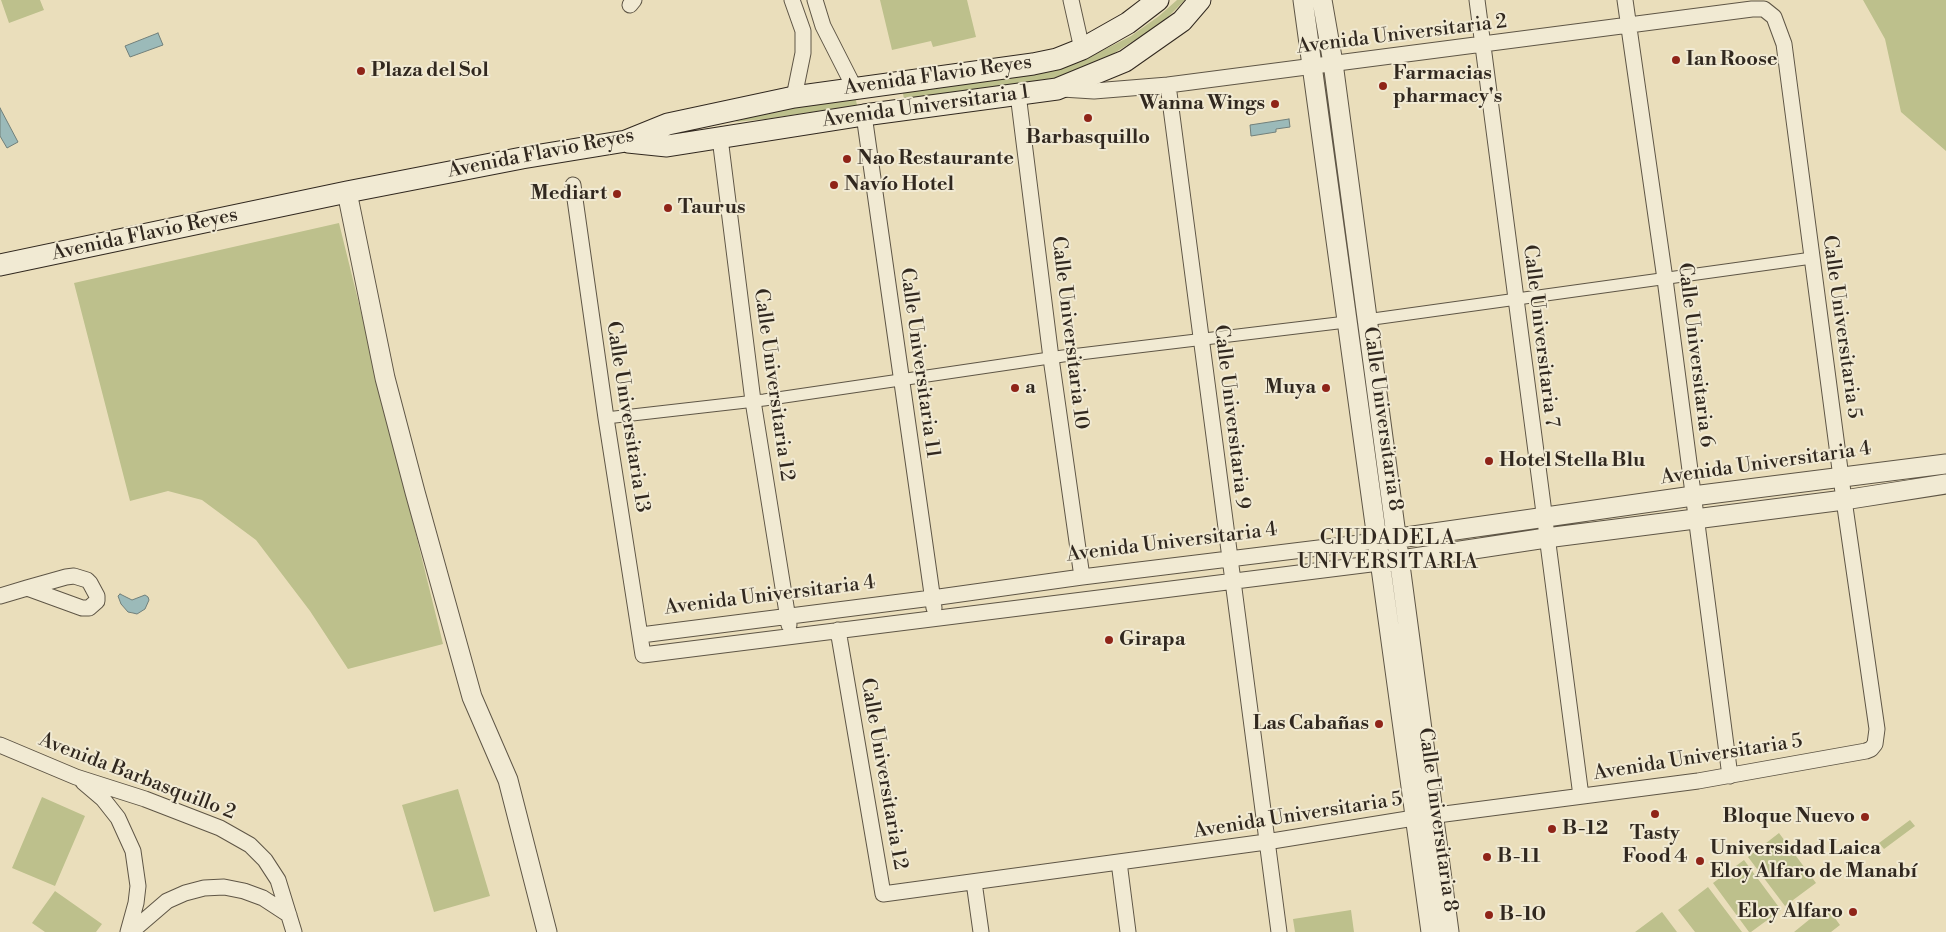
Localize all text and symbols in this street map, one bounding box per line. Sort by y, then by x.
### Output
street label: Avenida Universitaria 2 [1295,10,1509,60]
place label: Ian Roose [1686,48,1777,72]
street label: Avenida Flavio Reyes [842,51,1034,101]
marker: Ian Roose [1670,54,1682,66]
place label: Plaza del Sol [371,59,489,83]
place label: Farmacias pharmacy's [1393,62,1502,109]
marker: Plaza del Sol [355,65,367,77]
marker: Farmacias pharmacy's [1377,80,1389,92]
street label: Avenida Universitaria 1 [821,81,1031,133]
place label: Wanna Wings [1139,92,1265,116]
marker: Wanna Wings [1269,98,1281,110]
marker: Barbasquillo [1082,112,1094,124]
street label: Avenida Flavio Reyes [446,124,636,184]
place label: Barbasquillo [1026,126,1150,150]
place label: Nao Restaurante [857,147,1014,171]
marker: Nao Restaurante [841,153,853,165]
place label: Navío Hotel [844,173,954,197]
marker: Navío Hotel [828,179,840,191]
place label: Mediart [530,182,607,206]
marker: Mediart [611,188,623,200]
place label: Taurus [678,196,746,220]
marker: Taurus [662,202,674,214]
street label: Avenida Flavio Reyes [50,204,240,266]
street label: Calle Universitaria 5 [1816,234,1866,420]
street label: Calle Universitaria 10 [1045,235,1093,431]
street label: Calle Universitaria 7 [1517,243,1563,429]
street label: Calle Universitaria 6 [1672,261,1718,449]
street label: Calle Universitaria 11 [894,267,944,459]
street label: Calle Universitaria 12 [748,287,798,483]
street label: Calle Universitaria 13 [600,320,654,514]
street label: Calle Universitaria 9 [1208,323,1254,511]
street label: Calle Universitaria 8 [1357,325,1407,513]
place label: a [1025,376,1036,400]
place label: Muya [1264,376,1316,400]
marker: a [1009,382,1021,394]
marker: Muya [1320,382,1332,394]
street label: Avenida Universitaria 4 [1659,437,1873,491]
place label: Hotel Stella Blu [1499,449,1645,473]
marker: Hotel Stella Blu [1483,455,1495,467]
street label: Avenida Universitaria 4 [1065,518,1279,568]
district label: CIUDADELA UNIVERSITARIA [1296,526,1480,576]
street label: Avenida Universitaria 4 [663,571,877,621]
place label: Girapa [1119,628,1185,652]
marker: Girapa [1103,634,1115,646]
street label: Calle Universitaria 12 [854,676,912,872]
place label: Las Cabañas [1253,712,1369,736]
marker: Las Cabañas [1373,718,1385,730]
street label: Calle Universitaria 8 [1412,726,1462,914]
street label: Avenida Barbasquillo 2 [35,728,239,826]
street label: Avenida Universitaria 5 [1592,730,1804,786]
street label: Avenida Universitaria 5 [1192,788,1404,844]
place label: Bloque Nuevo [1722,805,1855,829]
marker: Tasty Food 4 [1649,808,1661,820]
marker: Bloque Nuevo [1859,811,1871,823]
place label: B-12 [1562,817,1608,841]
place label: Tasty Food 4 [1622,822,1688,869]
marker: B-12 [1546,823,1558,835]
place label: Universidad Laica Eloy Alfaro de Manabí [1710,837,1917,884]
place label: B-11 [1497,845,1540,869]
marker: B-11 [1481,851,1493,863]
marker: Universidad Laica Eloy Alfaro de Manabí [1694,855,1706,867]
place label: Eloy Alfaro [1737,900,1843,924]
place label: B-10 [1499,903,1546,927]
marker: Eloy Alfaro [1847,906,1859,918]
marker: B-10 [1483,909,1495,921]

